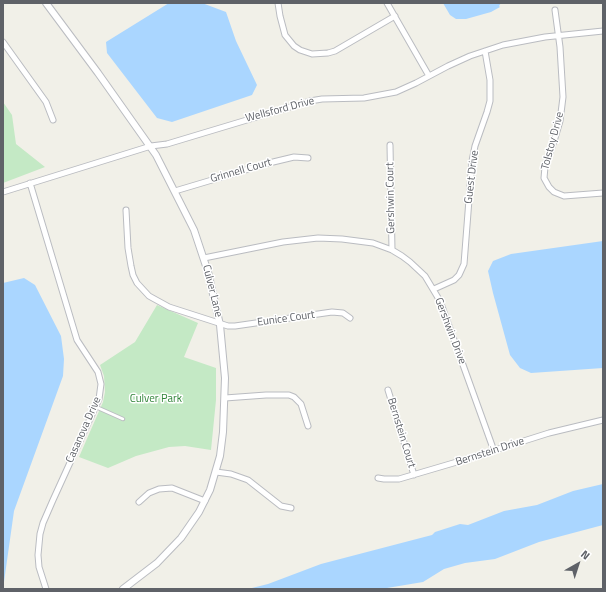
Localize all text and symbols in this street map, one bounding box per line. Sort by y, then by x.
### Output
street label: Wellsford Drive [244,94,316,126]
street label: Tolstoy Drive [539,111,567,171]
street label: Guest Drive [462,150,482,204]
street label: Grinnell Court [209,156,273,186]
street label: Gershwin Court [384,162,398,234]
street label: Culver Lane [199,263,225,319]
street label: Gershwin Drive [431,296,469,366]
street label: Eunice Court [256,308,316,330]
park label: Culver Park [130,392,182,406]
street label: Casanova Drive [64,395,104,465]
street label: Bernstein Court [384,396,418,470]
street label: Bernstein Drive [454,435,526,469]
north arrow [558,544,598,584]
text: N [578,546,594,563]

